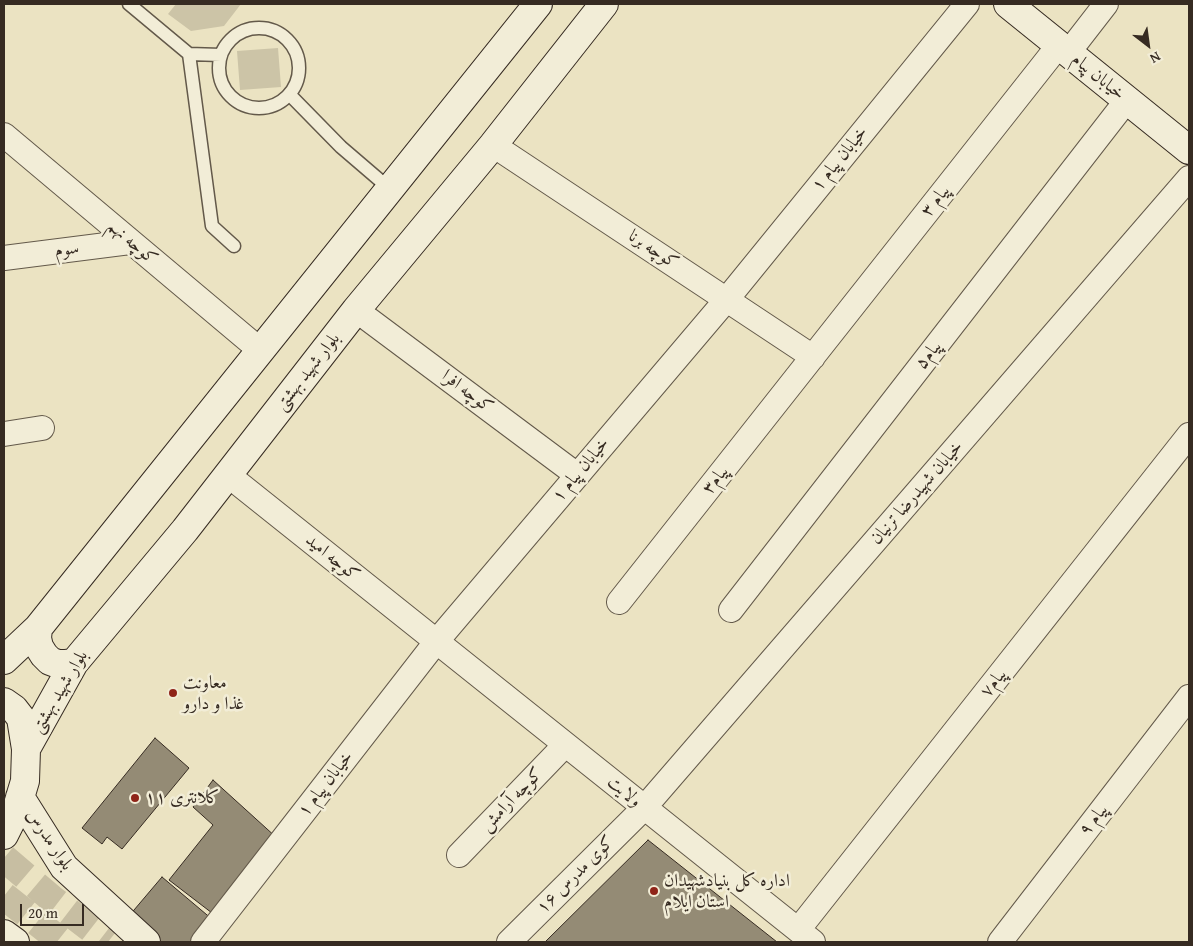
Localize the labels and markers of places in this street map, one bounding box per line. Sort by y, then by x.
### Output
place label: معاونت غذا و دارو [183,672,244,714]
marker: معاونت غذا و دارو [167,687,179,699]
place label: کلانتری ۱۱ [145,787,220,809]
marker: کلانتری ۱۱ [129,792,141,804]
place label: اداره کل بنیادشهیدان استان ایلام [664,870,790,912]
marker: اداره کل بنیادشهیدان استان ایلام [648,885,660,897]

